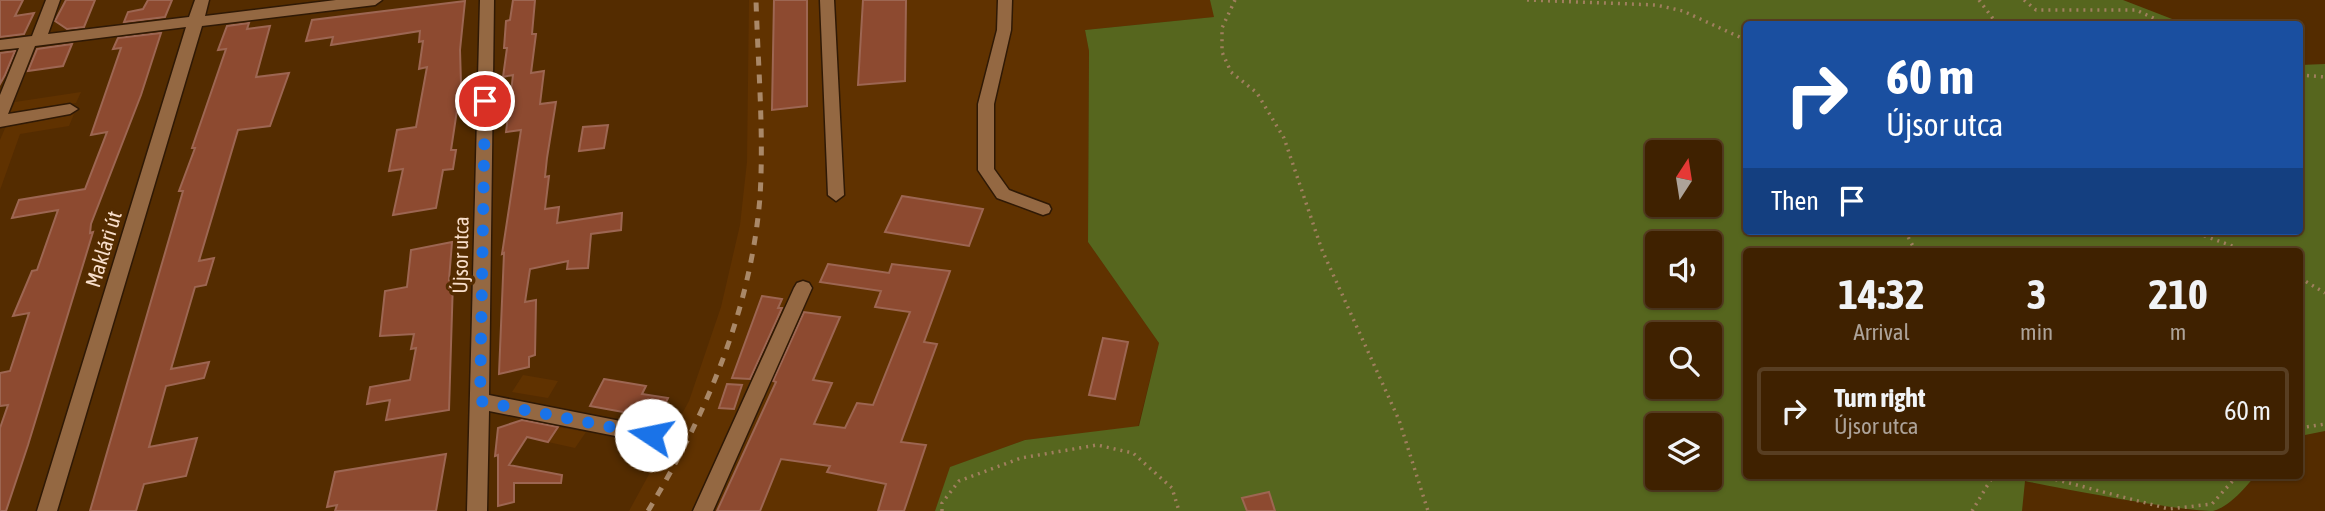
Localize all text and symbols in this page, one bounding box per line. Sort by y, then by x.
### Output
text: 60 m [1886,48,1974,104]
icon: right [1771,49,1862,140]
pin [455,71,515,131]
icon: arrive [466,82,504,120]
text: Újsor utca [1886,106,2003,143]
north arrow [1645,140,1722,217]
map controls [1645,140,1722,490]
icon: arrive [1833,182,1871,220]
text: Then [1771,186,1819,216]
street label: Maklári út [80,208,126,290]
street label: Újsor utca [447,216,473,294]
button: sound [1645,231,1722,308]
text: 14:32 [1838,270,1925,318]
text: 3 [2027,270,2046,318]
text: 210 [2148,270,2208,318]
text: Arrival [1853,319,1910,345]
text: min [2020,319,2053,345]
text: m [2170,319,2186,345]
button: search [1645,322,1722,399]
text: Turn right [1834,383,1925,413]
icon: right [1775,392,1813,430]
text: 60 m [2224,396,2271,426]
position arrow [614,398,688,472]
button: layers [1645,413,1722,490]
text: Újsor utca [1834,413,1918,439]

